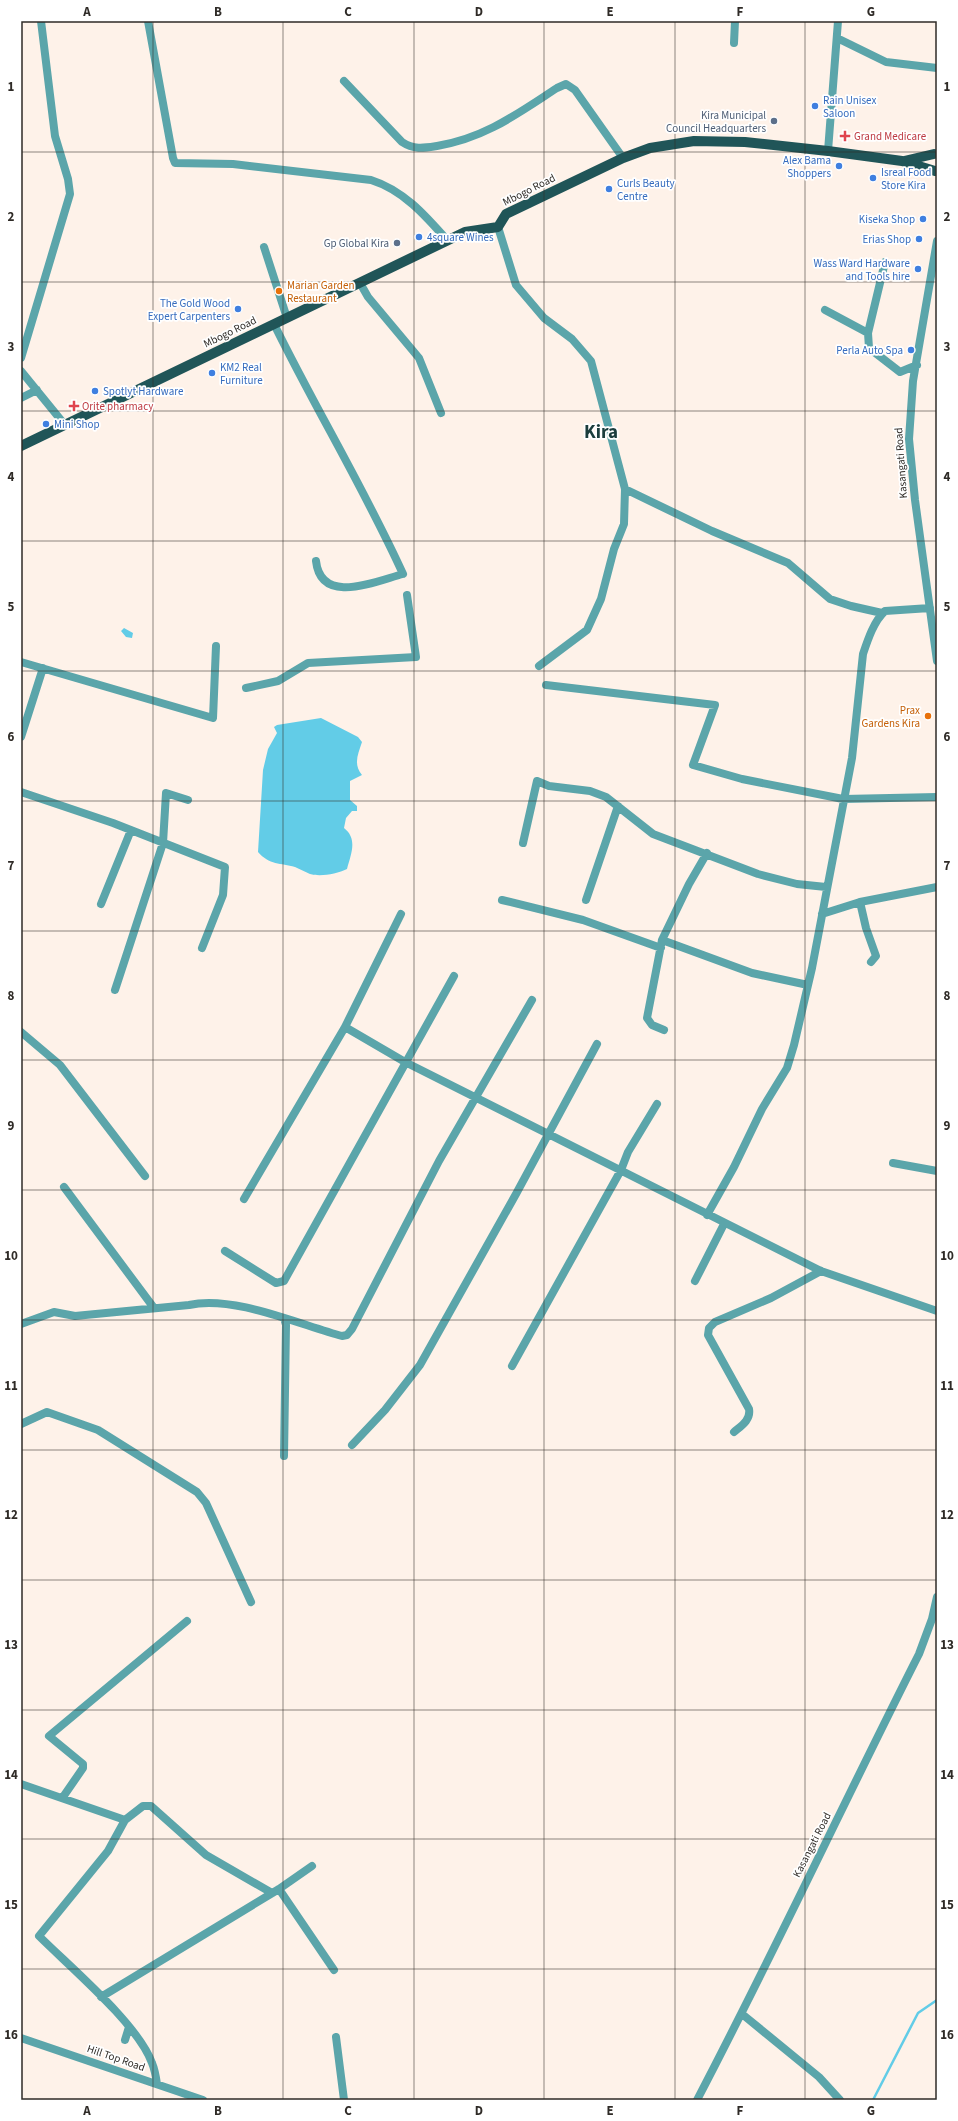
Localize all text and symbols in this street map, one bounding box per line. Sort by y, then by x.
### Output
text: A [82,3,91,21]
text: B [214,3,222,21]
text: C [344,3,352,21]
text: D [475,3,483,21]
text: E [606,3,614,21]
text: F [737,3,744,21]
text: G [867,3,875,21]
text: 1 [8,78,15,96]
text: 1 [944,78,951,96]
place label: Rain Unisex Saloon [823,93,876,121]
marker: Rain Unisex Saloon [810,101,820,111]
place label: Kira Municipal Council Headquarters [666,108,766,136]
marker: Kira Municipal Council Headquarters [769,116,779,126]
place label: Grand Medicare [854,129,927,144]
marker: Grand Medicare [839,130,851,142]
place label: Alex Bama Shoppers [783,153,831,181]
marker: Alex Bama Shoppers [834,161,844,171]
place label: Isreal Food Store Kira [881,165,931,193]
street label: Mbogo Road [500,170,558,210]
marker: Isreal Food Store Kira [868,173,878,183]
place label: Curls Beauty Centre [617,176,675,204]
marker: Curls Beauty Centre [604,184,614,194]
text: 2 [8,208,15,226]
text: 2 [944,208,951,226]
place label: Kiseka Shop [859,212,915,227]
marker: Kiseka Shop [918,214,928,224]
place label: 4square Wines [427,230,494,245]
marker: 4square Wines [414,232,424,242]
place label: Erias Shop [862,232,911,247]
marker: Erias Shop [914,234,924,244]
place label: Gp Global Kira [324,236,389,251]
marker: Gp Global Kira [392,238,402,248]
place label: Wass Ward Hardware and Tools hire [814,256,911,284]
marker: Wass Ward Hardware and Tools hire [913,264,923,274]
place label: Marian Garden Restaurant [287,278,354,306]
marker: Marian Garden Restaurant [274,286,284,296]
place label: The Gold Wood Expert Carpenters [148,296,230,324]
marker: The Gold Wood Expert Carpenters [233,304,243,314]
street label: Mbogo Road [201,313,259,351]
text: 3 [8,338,15,356]
text: 3 [944,338,951,356]
place label: Perla Auto Spa [836,343,903,358]
marker: Perla Auto Spa [906,345,916,355]
place label: KM2 Real Furniture [220,360,263,388]
marker: KM2 Real Furniture [207,368,217,378]
place label: Spotlyt Hardware [103,384,184,399]
marker: Spotlyt Hardware [90,386,100,396]
place label: Orite pharmacy [82,399,153,414]
marker: Orite pharmacy [69,401,79,411]
place label: Mini Shop [54,417,100,432]
marker: Mini Shop [41,419,51,429]
district label: Kira [584,419,618,446]
street label: Kasangati Road [891,427,911,499]
text: 4 [8,468,15,486]
text: 4 [944,468,951,486]
text: 5 [8,598,15,616]
text: 5 [944,598,951,616]
place label: Prax Gardens Kira [861,703,920,731]
marker: Prax Gardens Kira [923,711,933,721]
text: 6 [8,728,15,746]
text: 6 [944,728,951,746]
text: 7 [8,857,15,875]
text: 7 [944,857,951,875]
text: 8 [8,987,15,1005]
text: 8 [944,987,951,1005]
text: 9 [8,1117,15,1135]
text: 9 [944,1117,951,1135]
text: 10 [4,1247,18,1265]
text: 10 [940,1247,954,1265]
text: 11 [4,1377,18,1395]
text: 11 [940,1377,954,1395]
text: 12 [4,1506,18,1524]
text: 12 [940,1506,954,1524]
text: 13 [4,1636,18,1654]
text: 13 [940,1636,954,1654]
text: 14 [4,1766,18,1784]
text: 14 [940,1766,954,1784]
street label: Kasangati Road [789,1810,835,1880]
text: 15 [4,1896,18,1914]
text: 15 [940,1896,954,1914]
text: 16 [4,2026,18,2044]
text: 16 [940,2026,954,2044]
street label: Hill Top Road [85,2041,147,2075]
text: A [82,2102,91,2120]
text: B [214,2102,222,2120]
text: C [344,2102,352,2120]
text: D [475,2102,483,2120]
text: E [606,2102,614,2120]
text: F [737,2102,744,2120]
text: G [867,2102,875,2120]

